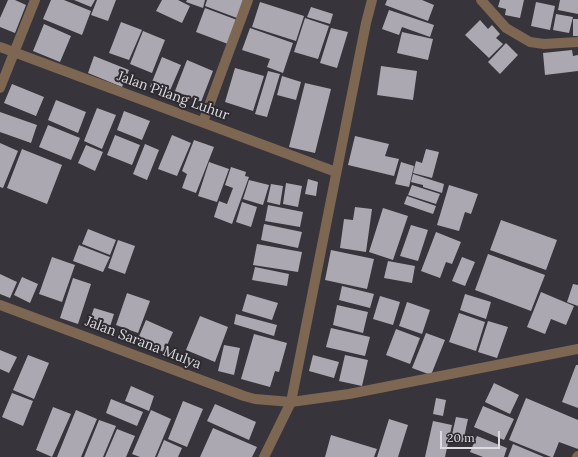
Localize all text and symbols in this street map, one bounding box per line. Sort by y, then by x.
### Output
street label: Jalan Pilang Luhur [115,68,231,124]
street label: Jalan Sarana Mulya [83,313,203,373]
scale bar [442,423,502,449]
text: 20 m [447,430,475,445]

